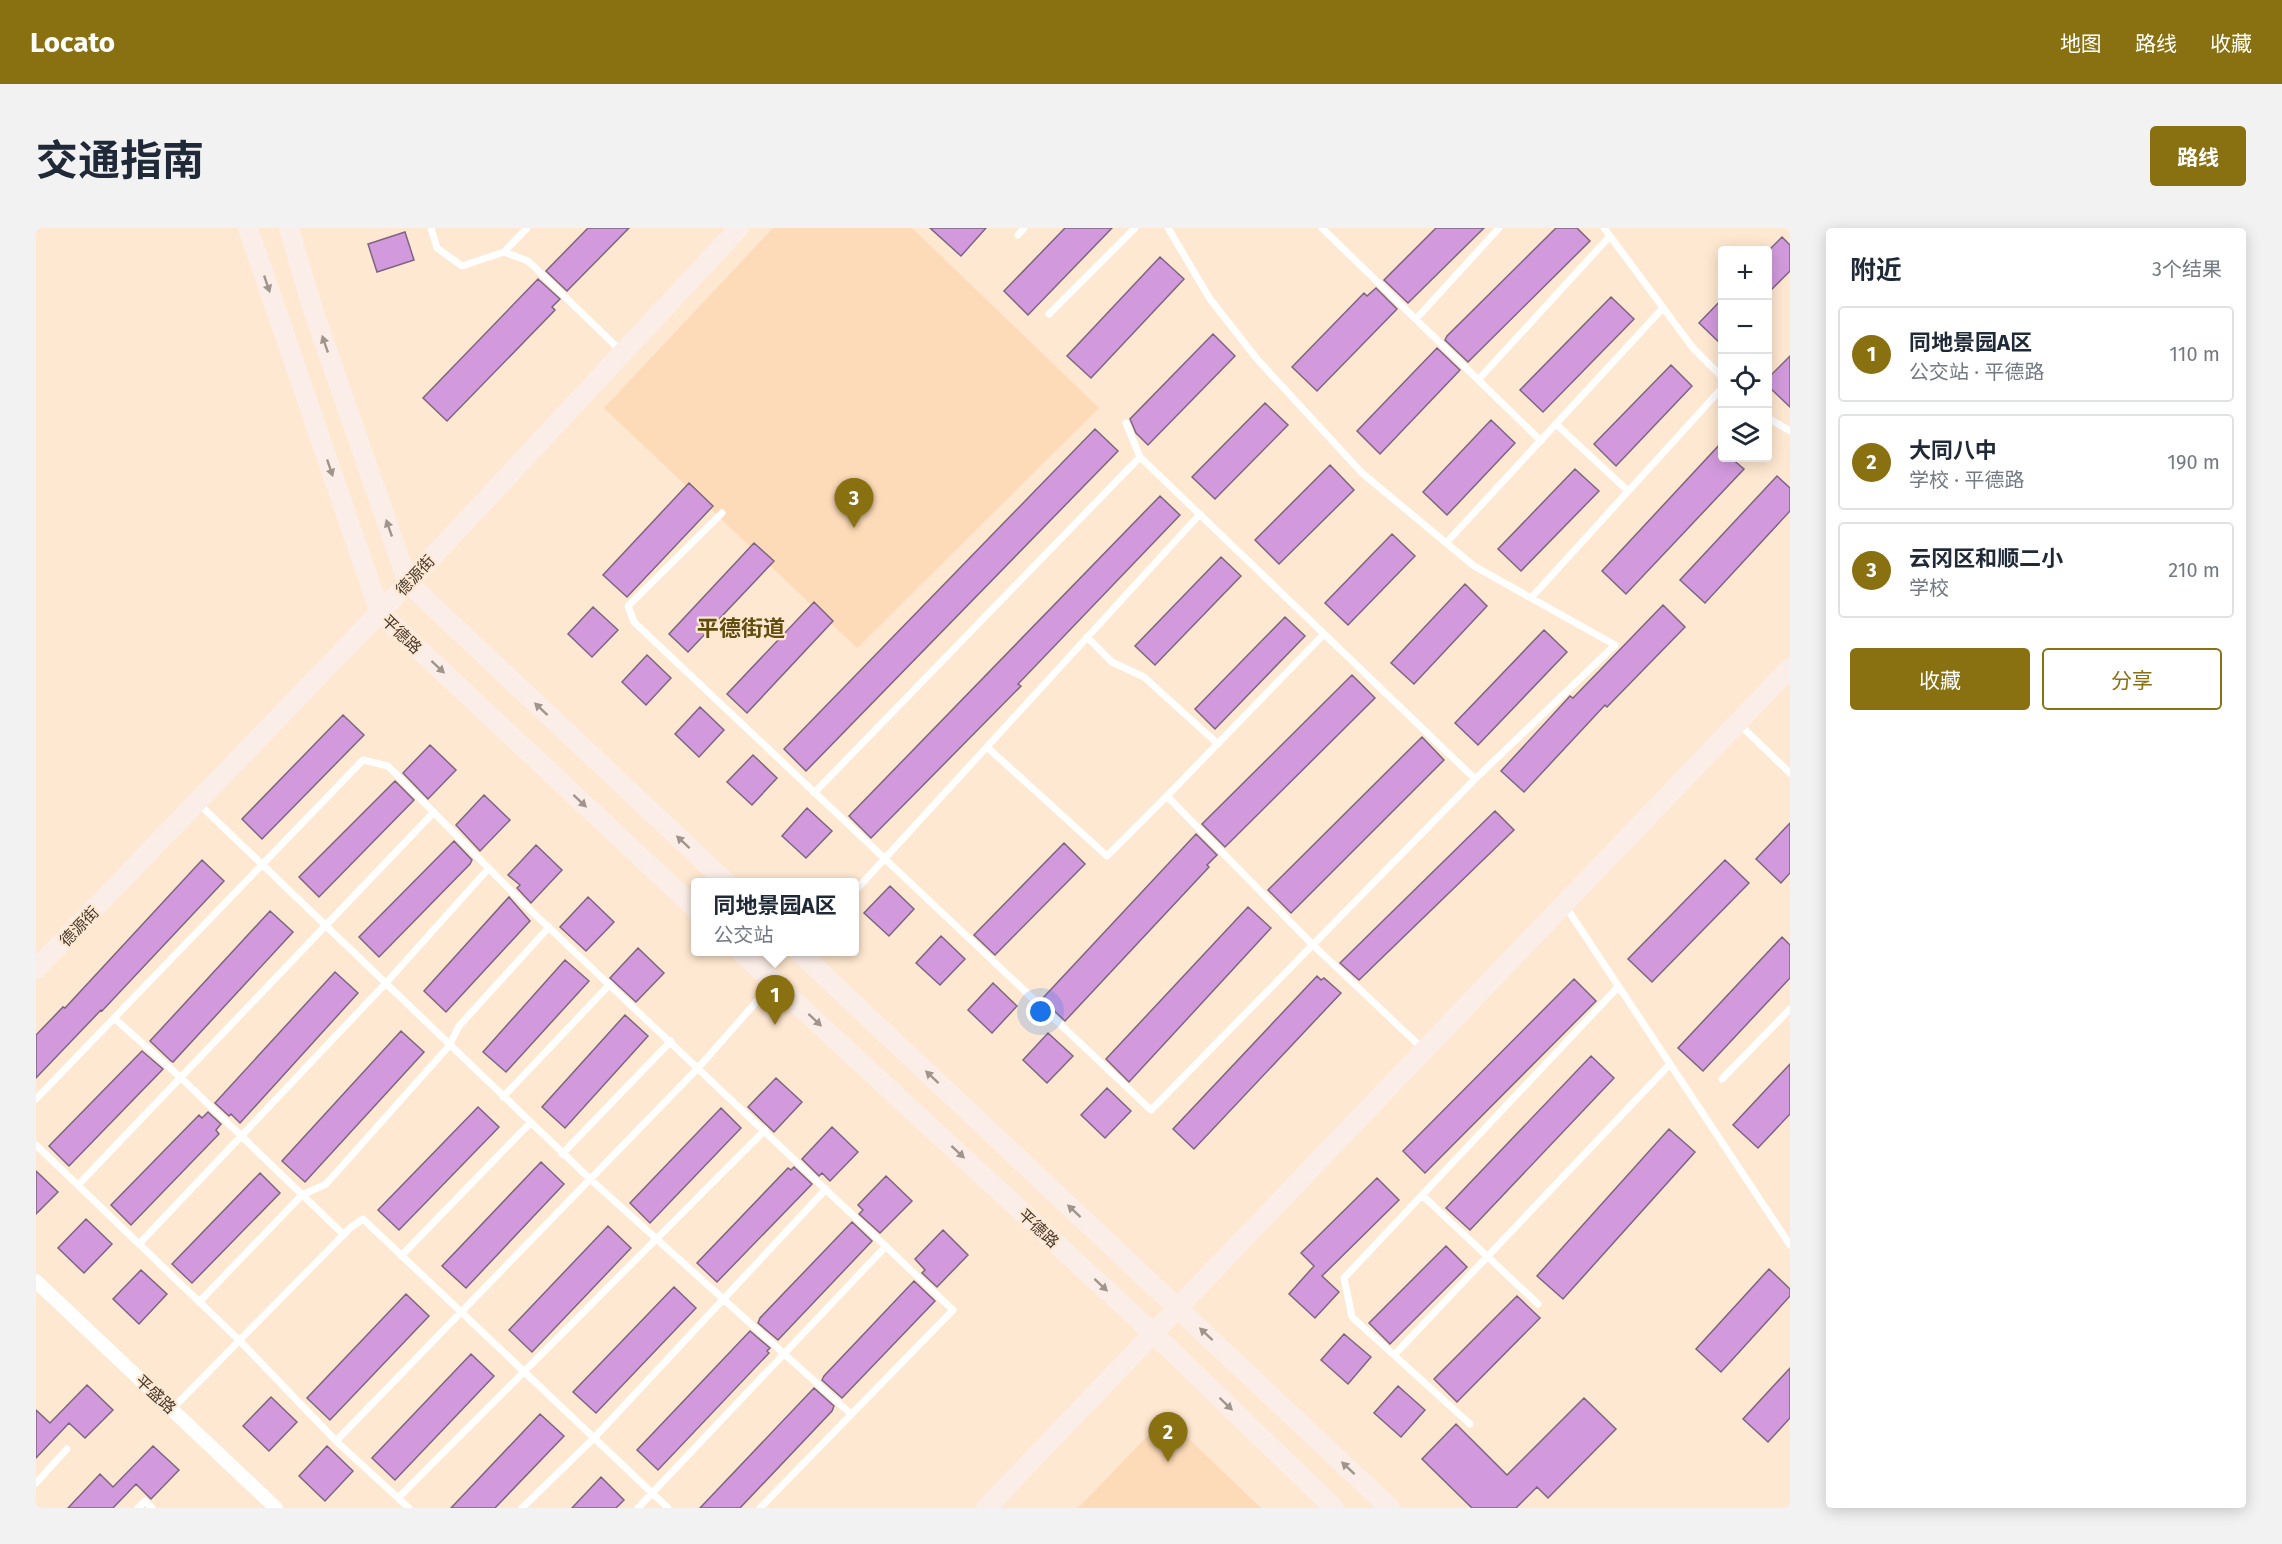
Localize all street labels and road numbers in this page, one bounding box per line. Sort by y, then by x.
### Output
street label: 德源街 [392,551,439,599]
street label: 平德路 [378,611,426,658]
street label: 德源街 [56,902,103,950]
street label: 平德路 [1015,1205,1063,1252]
street label: 平盛路 [132,1371,180,1418]

